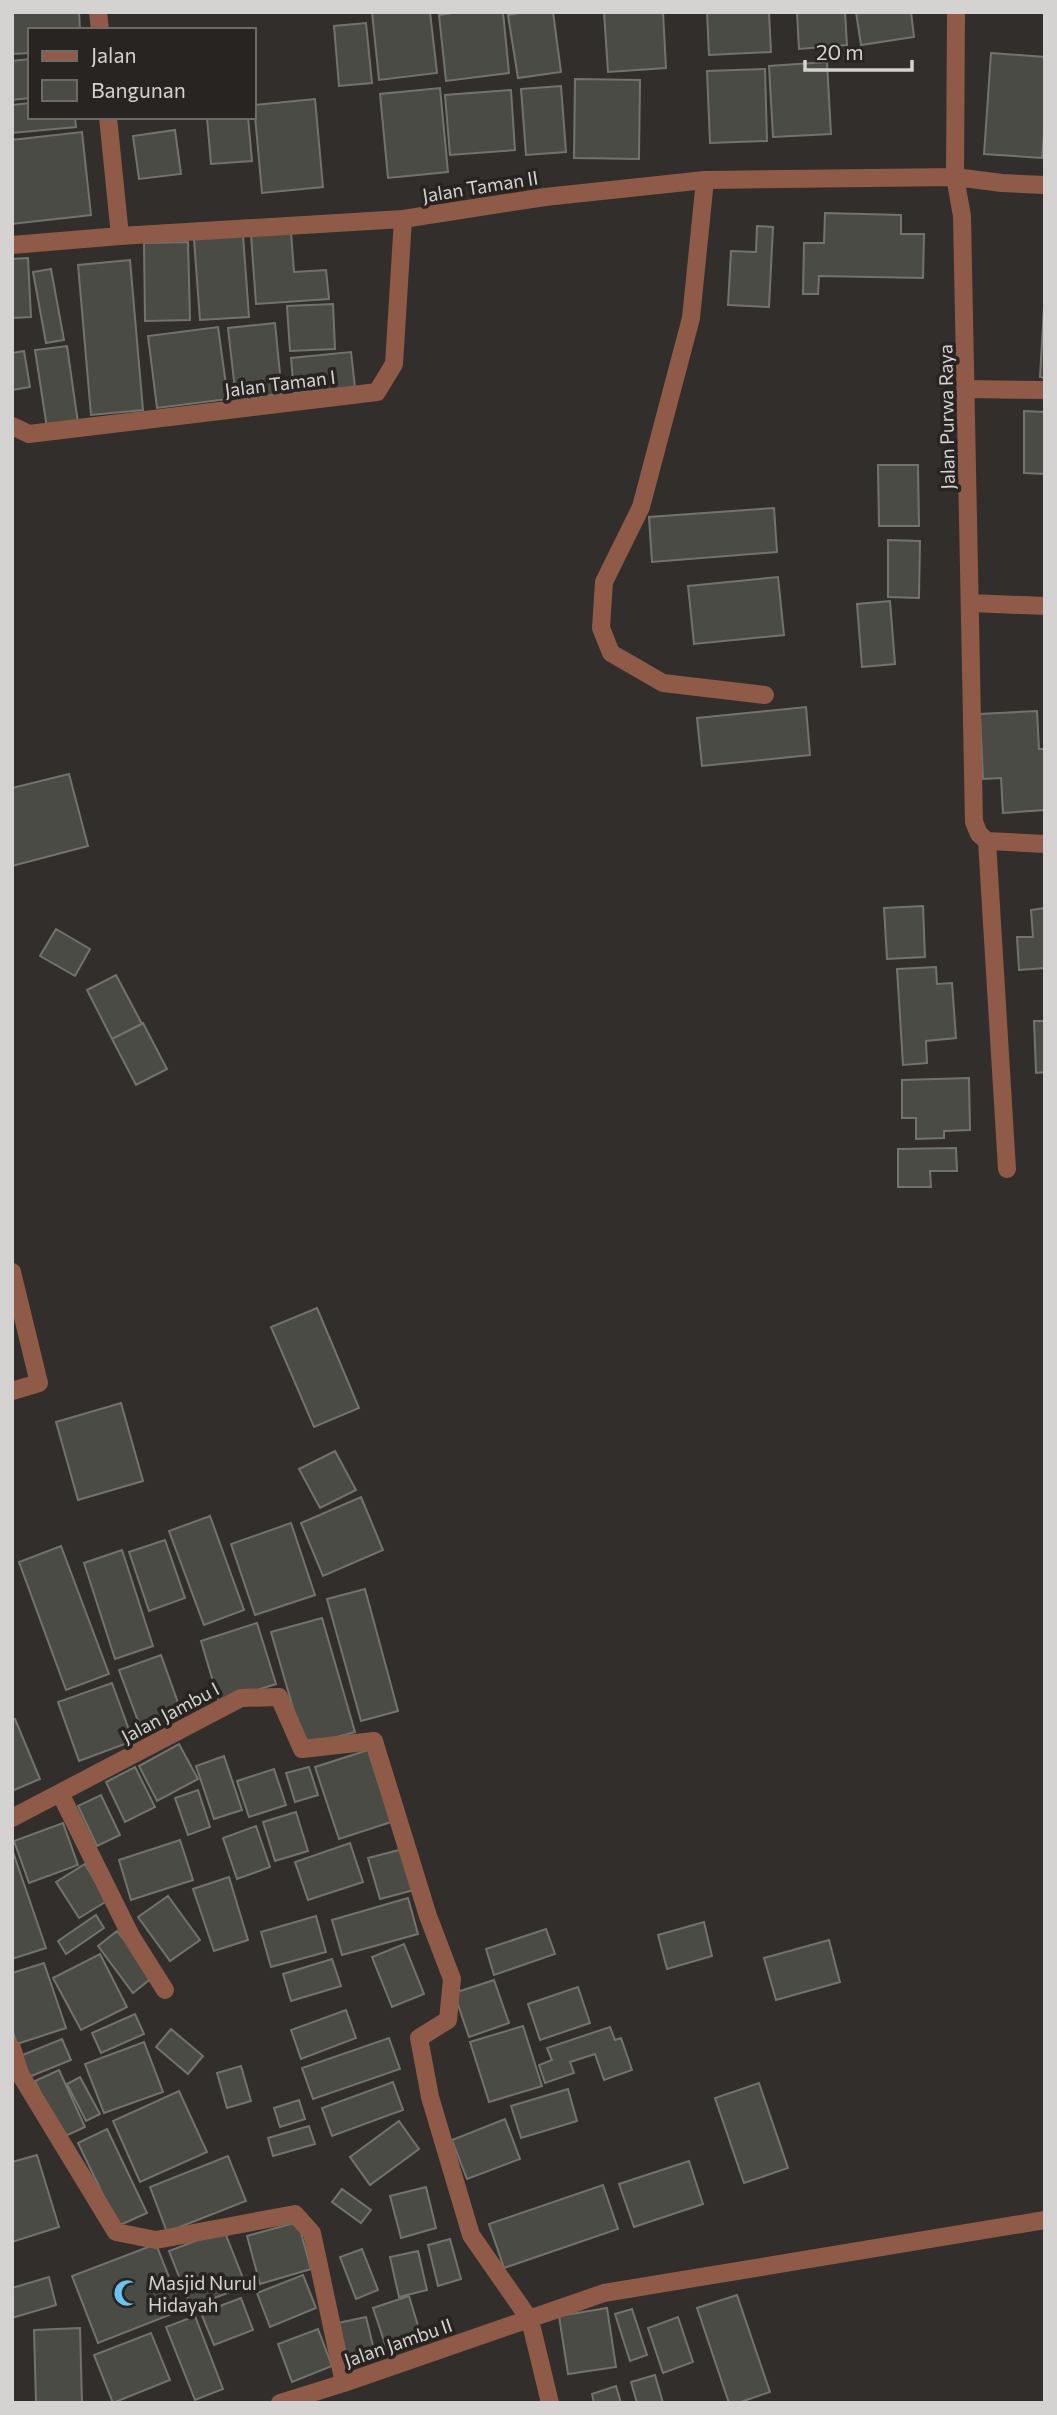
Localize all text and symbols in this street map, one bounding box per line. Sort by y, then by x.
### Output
legend [28,28,256,119]
scale bar [805,28,912,72]
text: 20 m [816,39,864,64]
text: Jalan [91,42,136,67]
text: Bangunan [91,77,186,102]
street label: Jalan Taman II [420,165,540,207]
street label: Jalan Purwa Raya [933,344,959,490]
street label: Jalan Taman I [223,365,337,401]
street label: Jalan Jambu I [117,1677,223,1747]
place label: Masjid Nurul Hidayah [148,2271,257,2316]
mosque icon: Masjid Nurul Hidayah [112,2278,142,2308]
street label: Jalan Jambu II [341,2313,455,2371]

